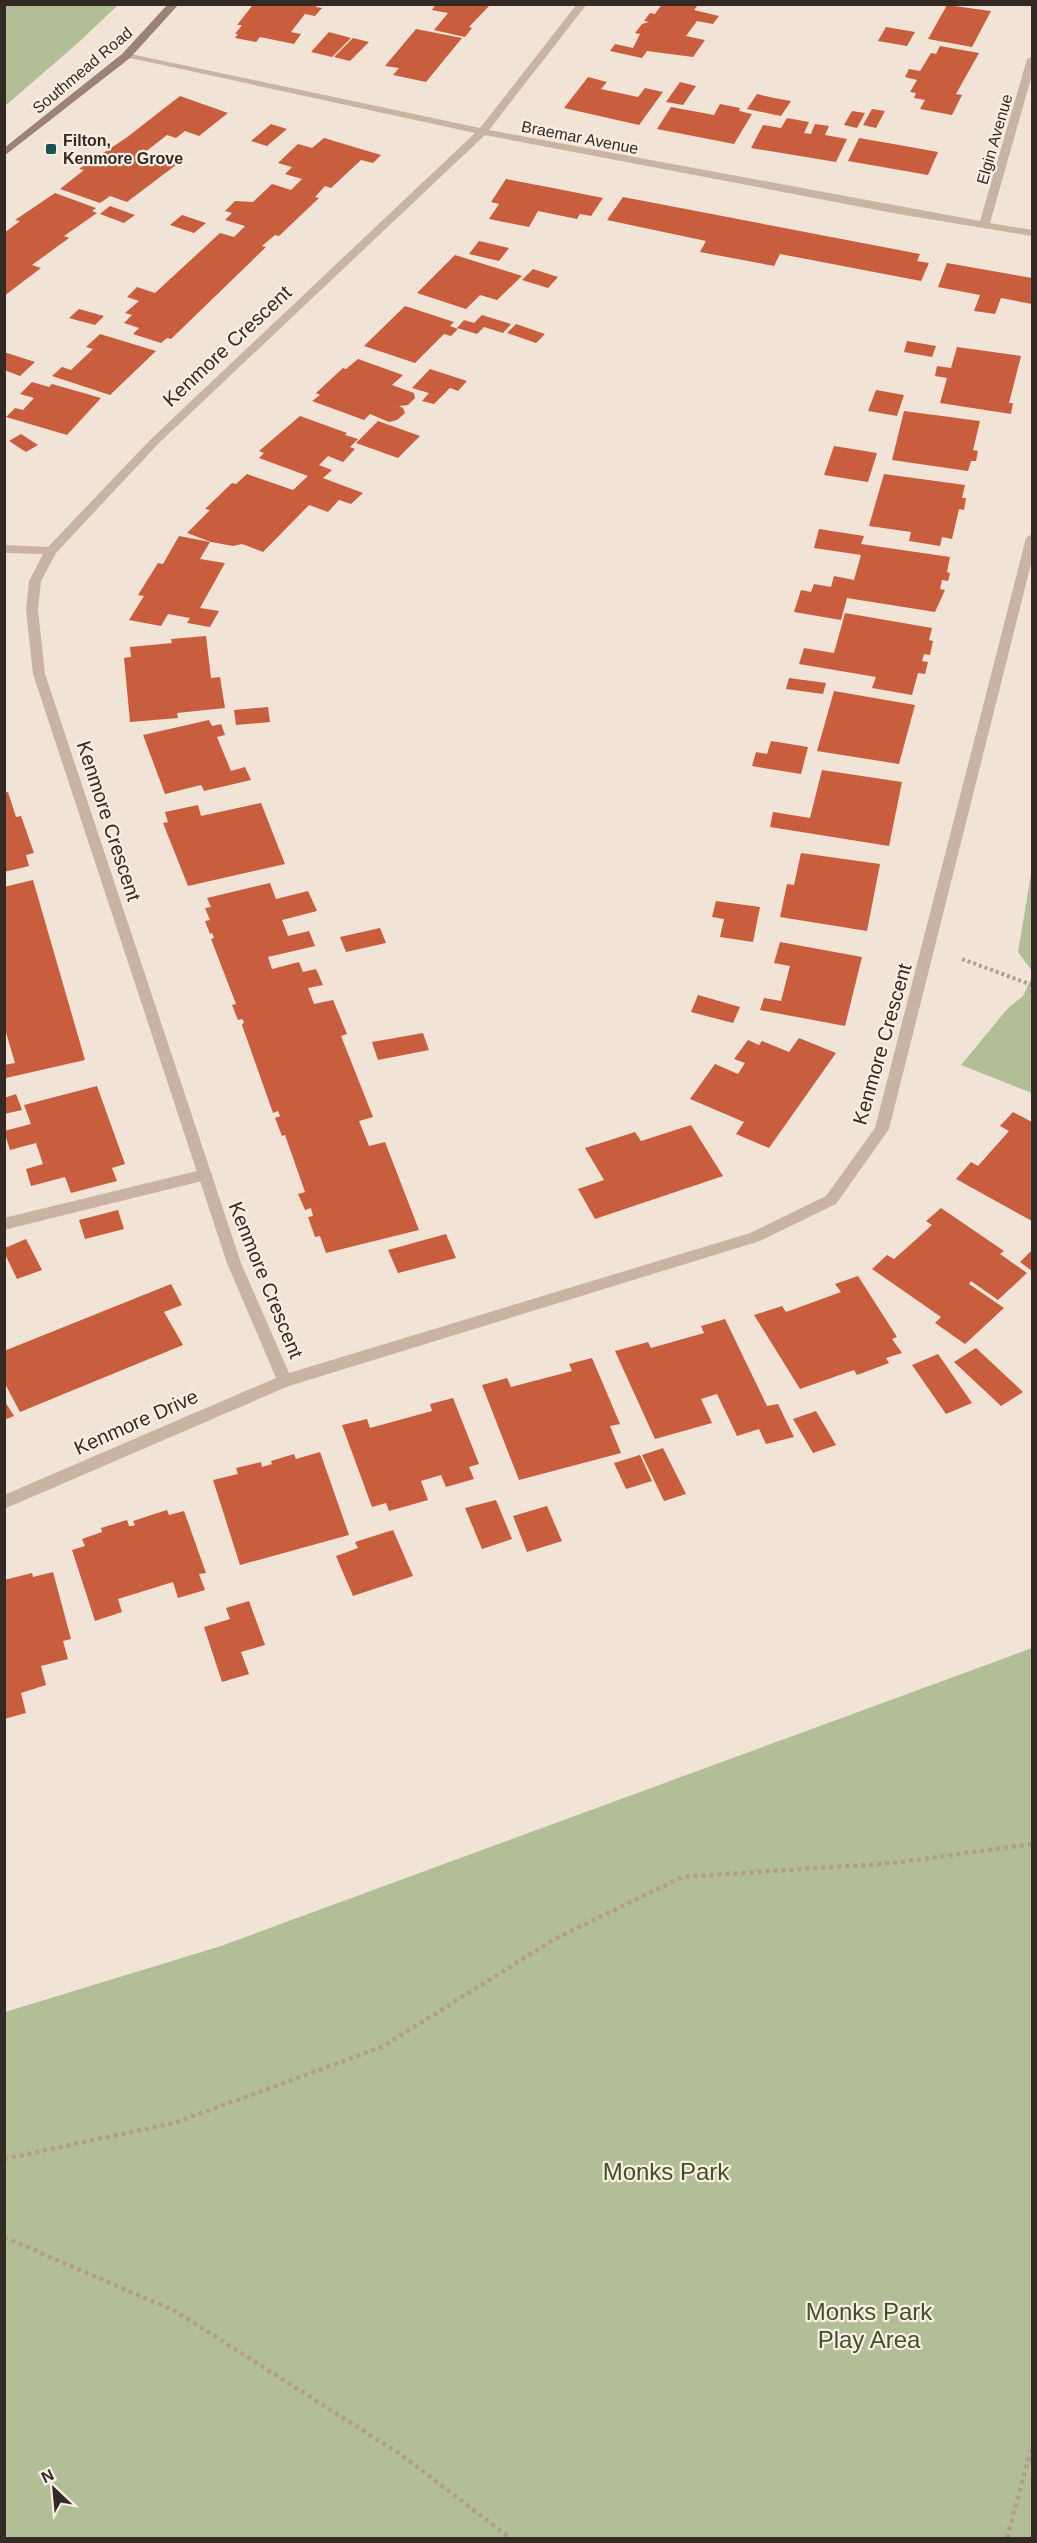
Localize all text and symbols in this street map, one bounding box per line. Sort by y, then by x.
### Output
street label: Southmead Road [29,24,135,117]
street label: Elgin Avenue [973,92,1016,186]
street label: Braemar Avenue [520,118,640,157]
place label: Filton, Kenmore Grove [63,132,183,167]
marker: Filton, Kenmore Grove [44,142,58,156]
street label: Kenmore Crescent [159,281,296,411]
street label: Kenmore Crescent [73,738,145,904]
street label: Kenmore Crescent [848,960,916,1127]
street label: Kenmore Crescent [225,1199,308,1362]
street label: Kenmore Drive [71,1385,201,1459]
park label: Monks Park [603,2158,730,2185]
park label: Monks Park Play Area [806,2298,933,2353]
north arrow [24,2459,84,2519]
text: N [39,2466,57,2486]

